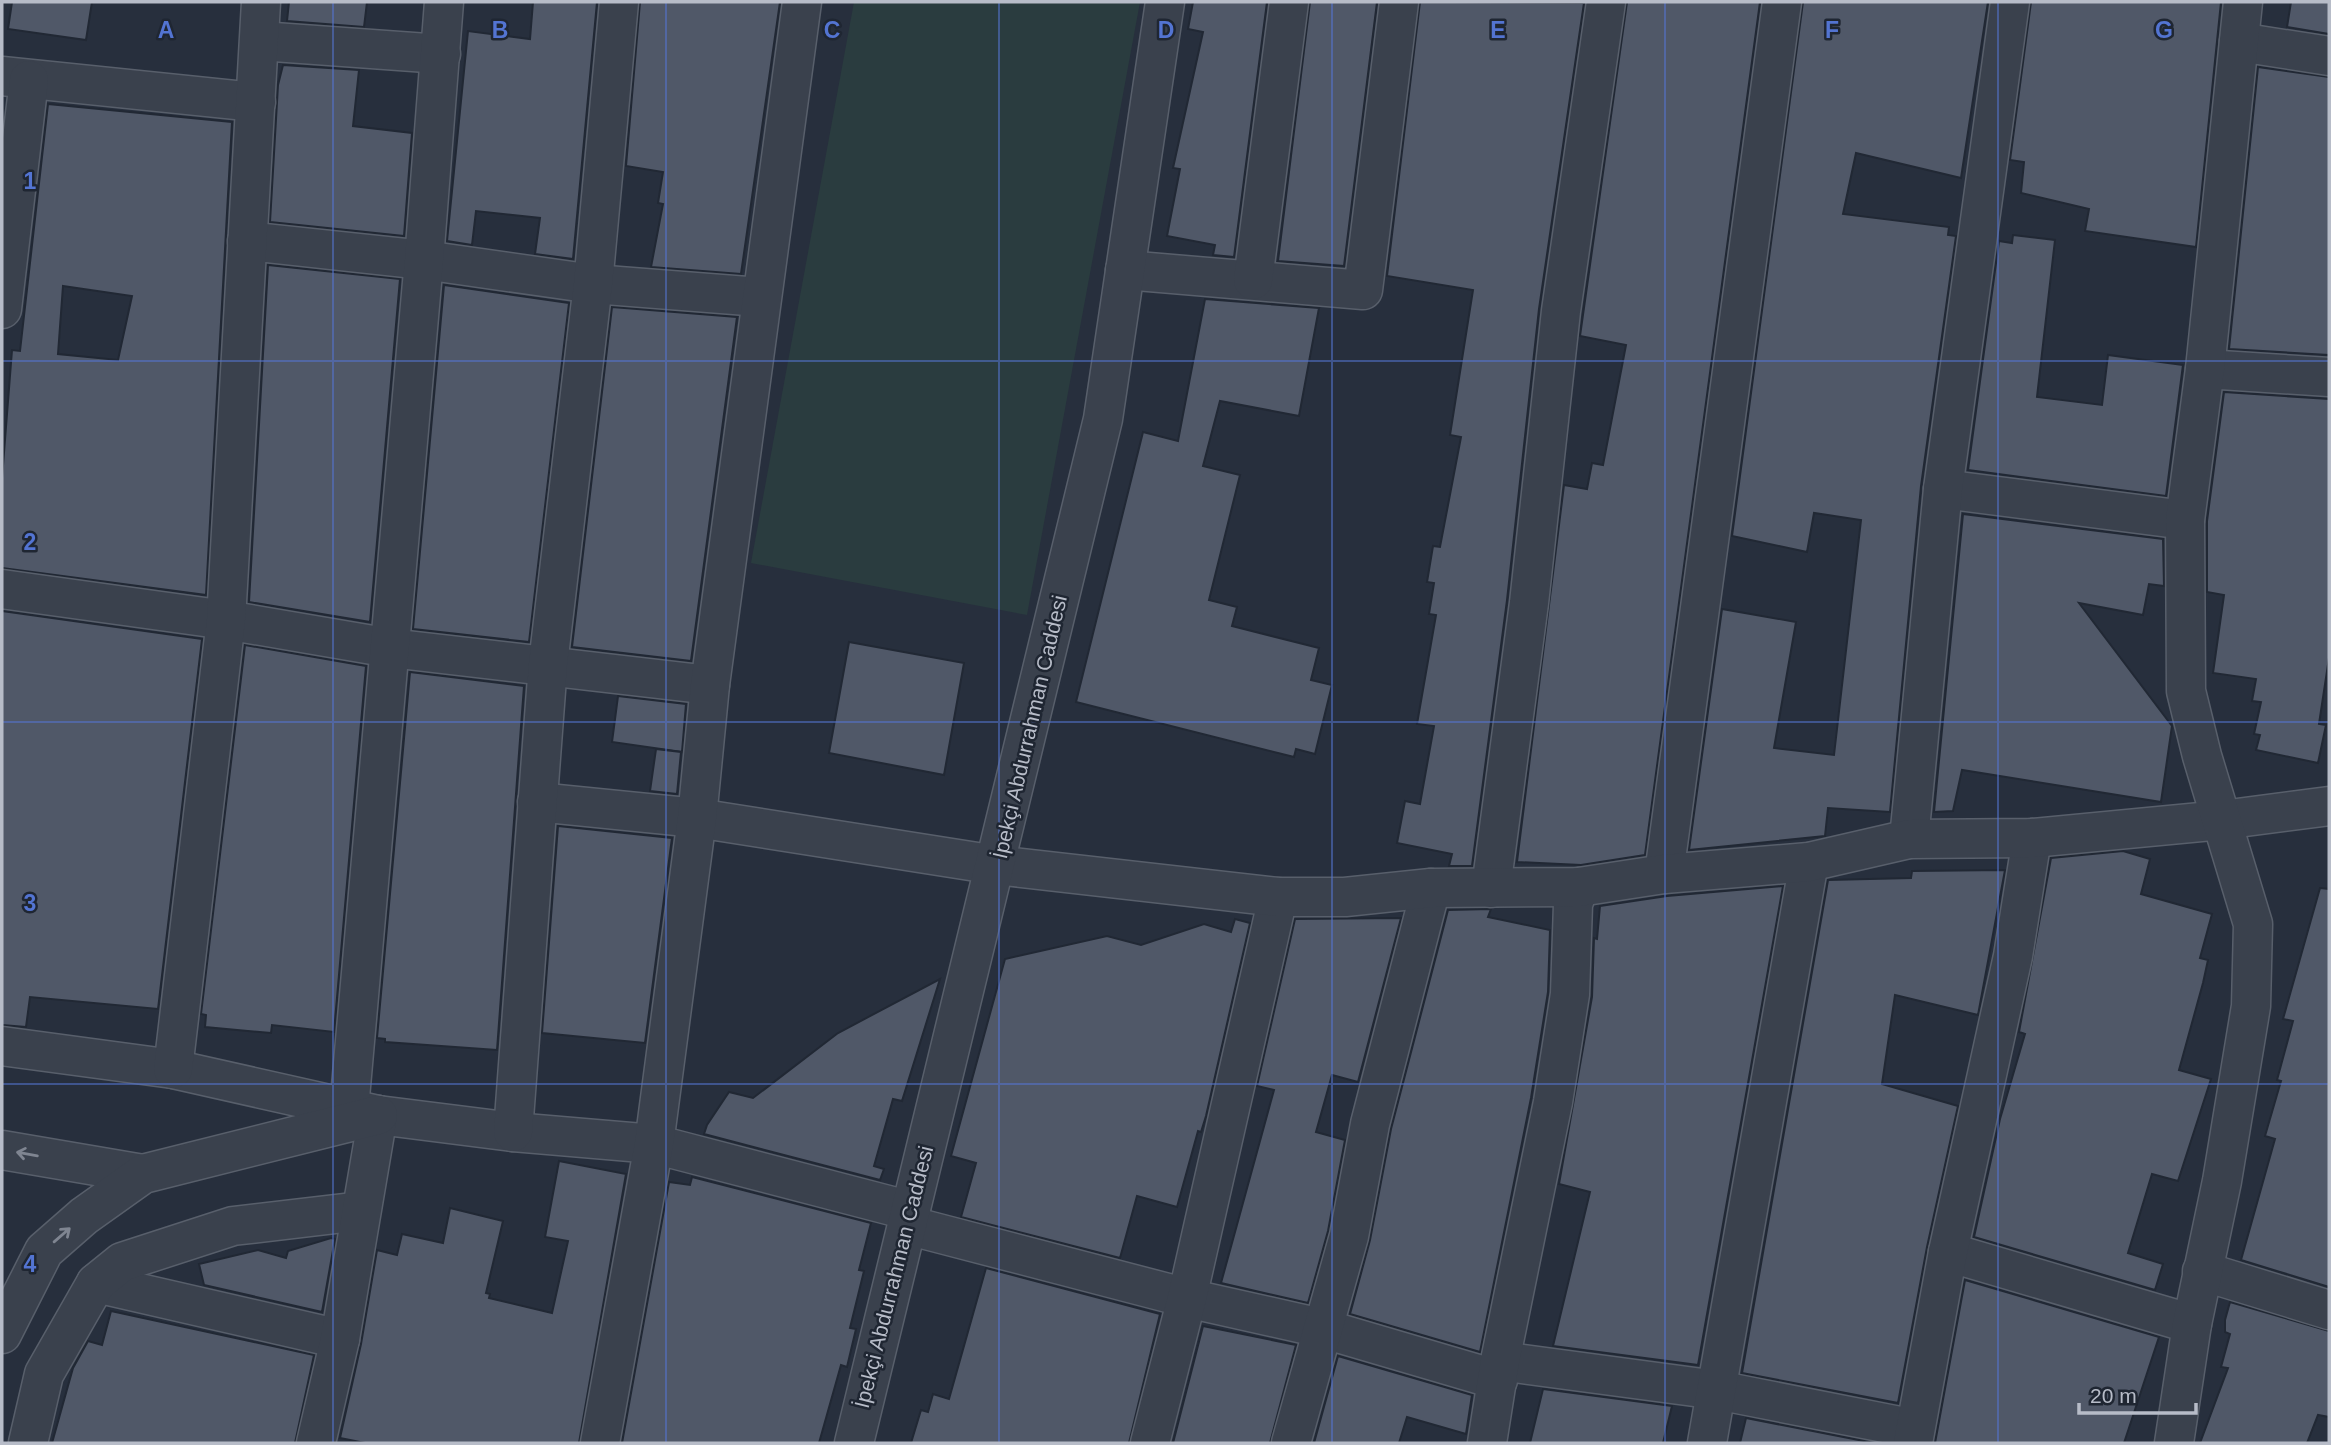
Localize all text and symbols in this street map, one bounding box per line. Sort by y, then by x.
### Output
text: A [158,17,174,43]
text: B [492,17,508,43]
text: C [824,17,840,43]
text: D [1158,17,1174,43]
text: E [1490,17,1506,43]
text: F [1825,17,1839,43]
text: G [2155,17,2173,43]
text: 1 [24,168,37,194]
text: 2 [24,529,36,555]
street label: İpekçi Abdurrahman Caddesi [988,593,1071,861]
text: 3 [24,890,36,916]
street label: İpekçi Abdurrahman Caddesi [850,1143,937,1410]
one-way arrow [16,1147,39,1161]
one-way arrow [53,1227,71,1243]
text: 4 [24,1251,37,1277]
scale bar [2079,1372,2196,1416]
text: 20 m [2090,1384,2137,1407]

